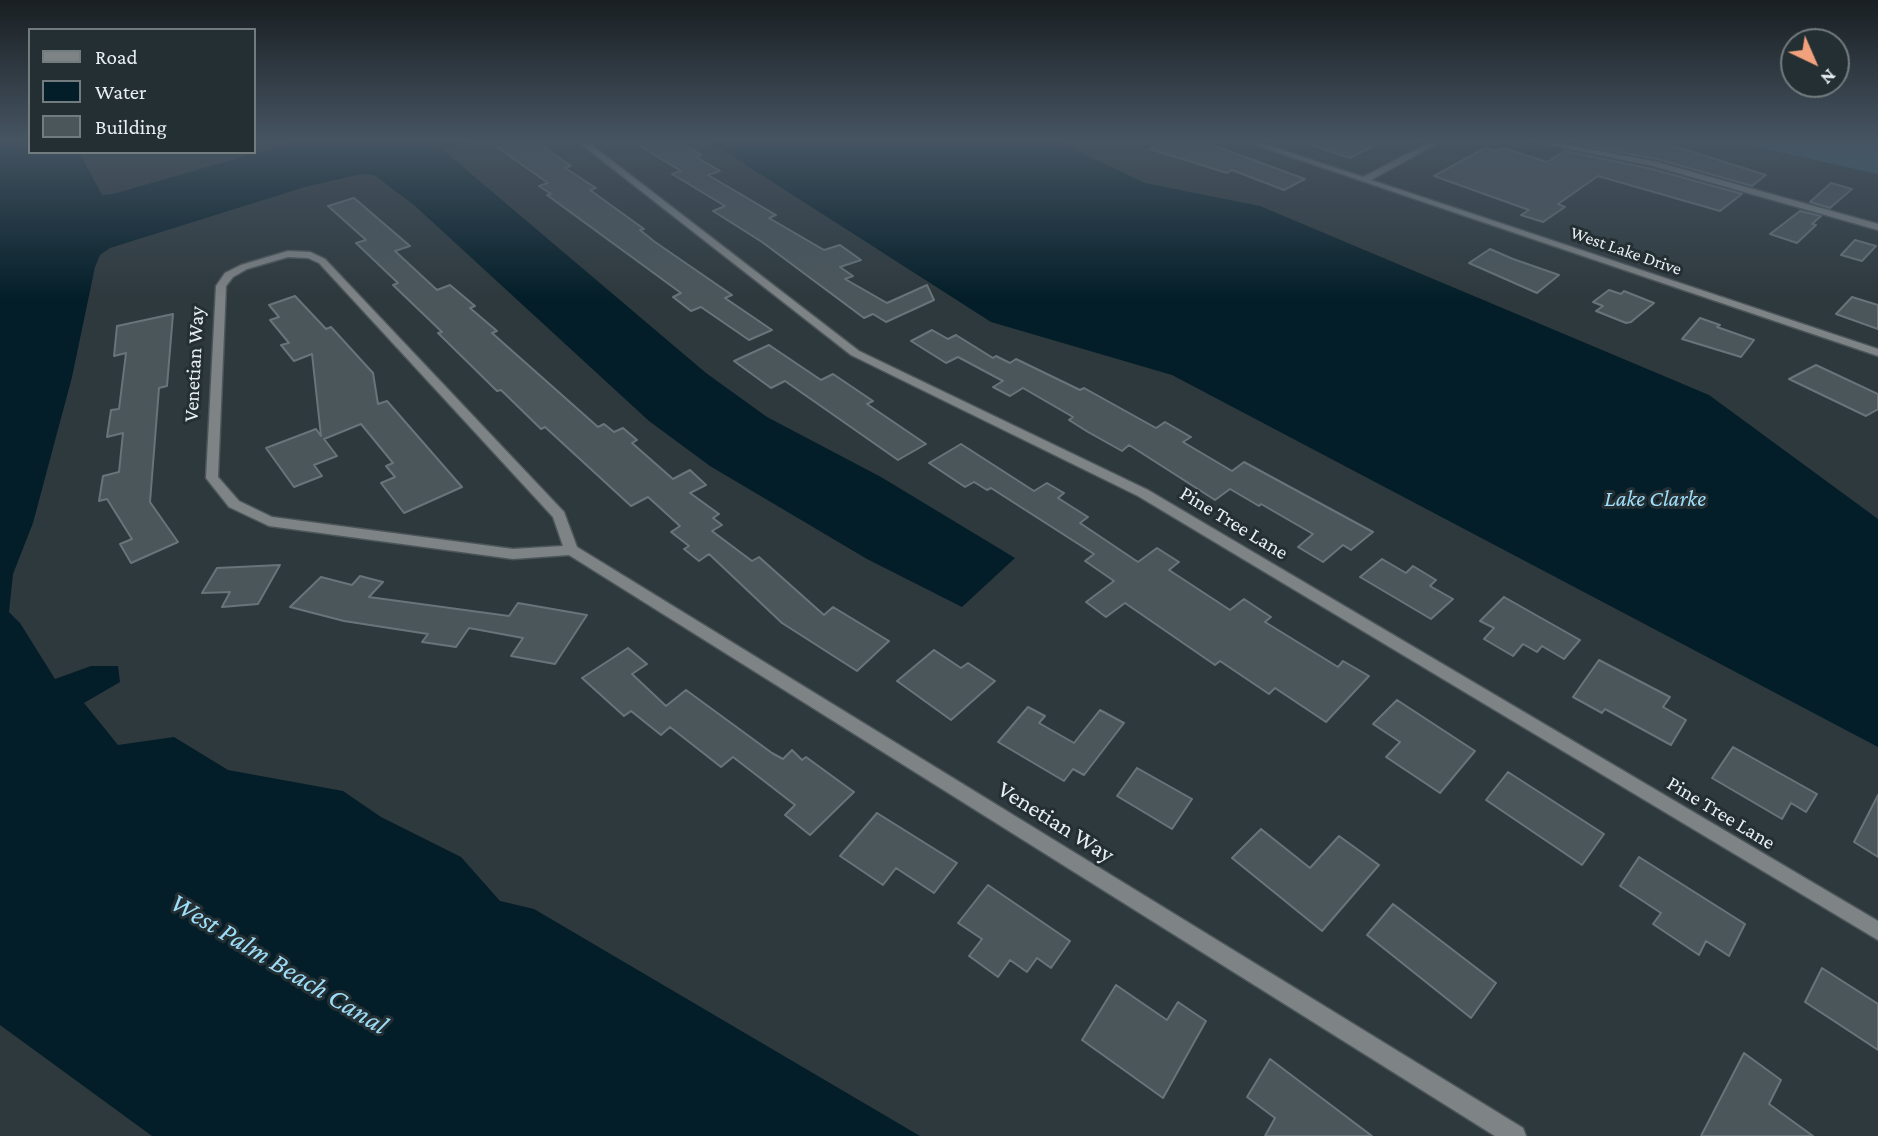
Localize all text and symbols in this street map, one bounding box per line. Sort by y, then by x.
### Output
legend [28,28,256,154]
north arrow [1780,28,1850,98]
text: Road [95,45,138,69]
text: N [1817,65,1841,89]
text: Water [95,80,147,104]
text: Building [95,115,167,139]
street label: West Lake Drive [1568,222,1684,280]
street label: Venetian Way [178,305,210,423]
street label: Pine Tree Lane [1175,481,1293,565]
water label: Lake Clarke [1604,485,1706,513]
street label: Pine Tree Lane [1662,771,1780,855]
street label: Venetian Way [992,775,1120,869]
water label: West Palm Beach Canal [164,886,394,1042]

